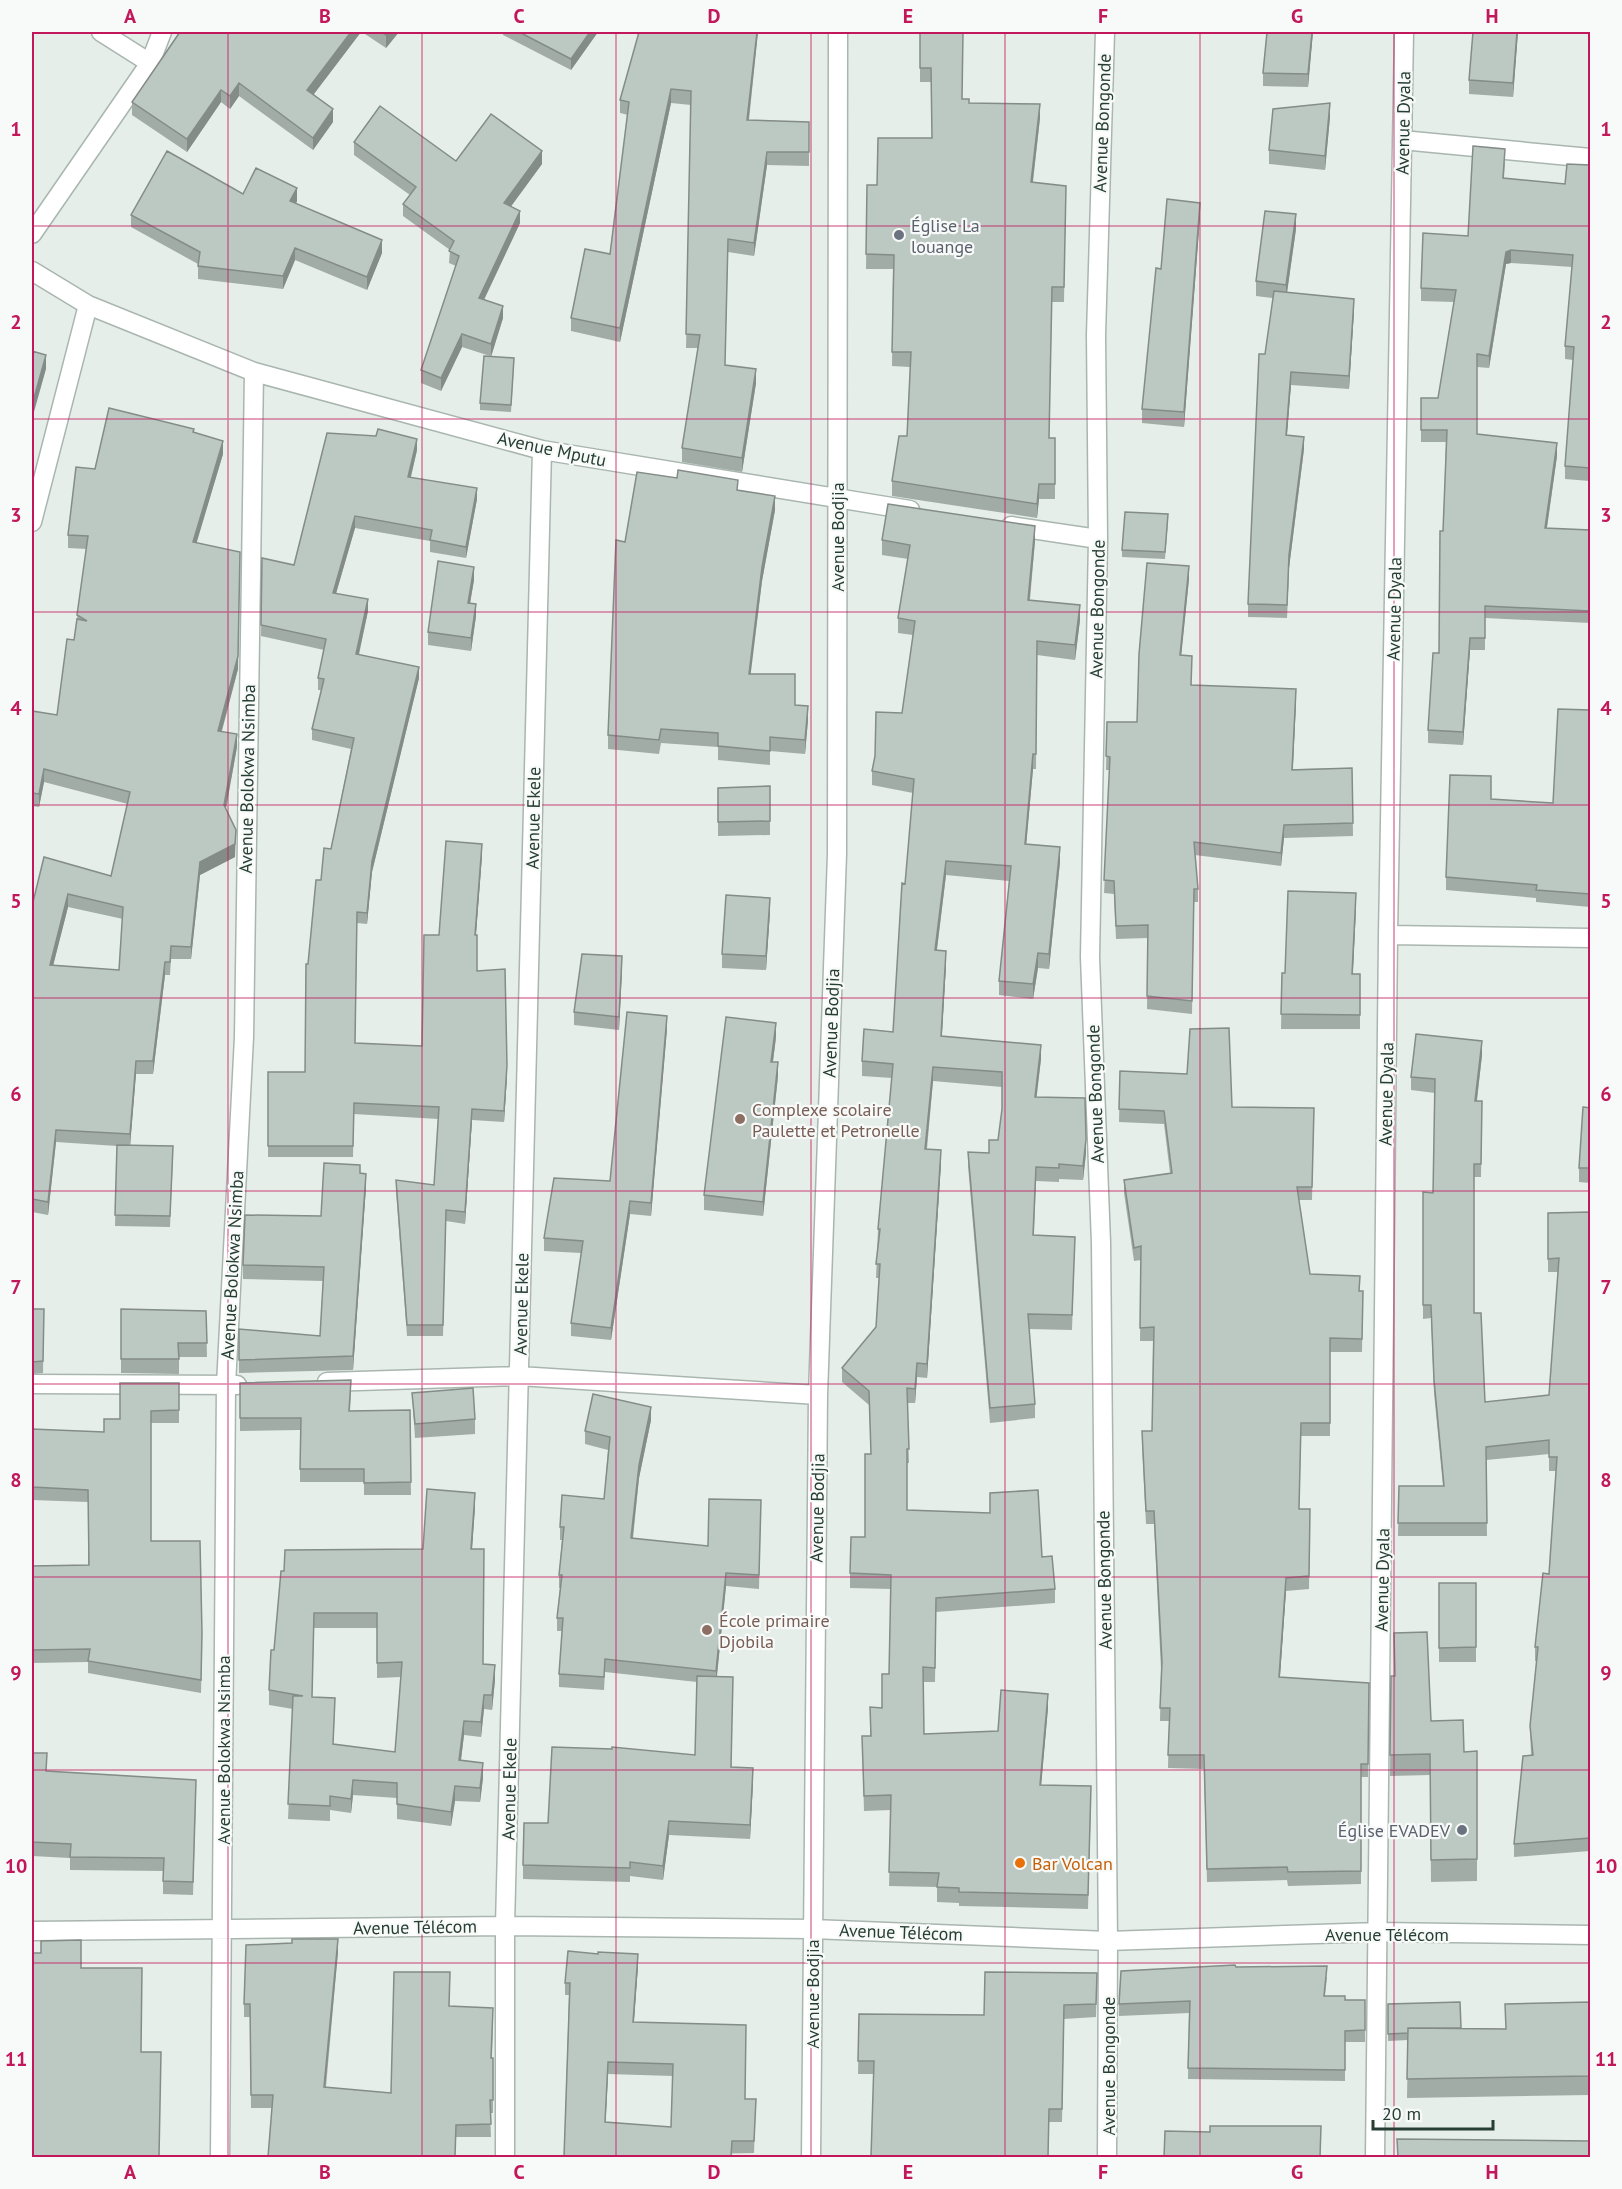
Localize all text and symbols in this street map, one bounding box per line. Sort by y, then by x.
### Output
text: A [124,3,137,29]
text: B [319,3,331,29]
text: C [513,3,525,29]
text: D [708,3,721,29]
text: E [903,3,913,29]
text: F [1098,3,1108,29]
text: G [1291,3,1303,29]
text: H [1485,3,1499,29]
street label: Avenue Bongonde [1088,53,1116,193]
street label: Avenue Dyala [1391,71,1415,175]
text: 1 [10,116,22,142]
text: 1 [1600,116,1612,142]
place label: Église La louange [911,214,980,258]
marker: Église La louange [892,228,906,242]
text: 2 [10,309,22,335]
text: 2 [1600,309,1612,335]
street label: Avenue Mputu [496,426,608,472]
street label: Avenue Bodjia [826,482,849,592]
text: 3 [10,502,22,528]
text: 3 [1600,502,1612,528]
street label: Avenue Bongonde [1084,539,1110,679]
street label: Avenue Dyala [1382,557,1406,661]
street label: Avenue Bolokwa Nsimba [234,684,260,874]
text: 4 [10,695,22,721]
text: 4 [1600,695,1612,721]
street label: Avenue Ekele [521,766,545,870]
text: 5 [10,888,22,914]
text: 5 [1600,888,1612,914]
street label: Avenue Bodjia [818,968,844,1078]
street label: Avenue Bongonde [1081,1024,1109,1164]
street label: Avenue Dyala [1374,1042,1398,1146]
text: 6 [10,1081,22,1107]
text: 6 [1600,1081,1612,1107]
place label: Complexe scolaire Paulette et Petronelle [752,1098,920,1142]
marker: Complexe scolaire Paulette et Petronelle [733,1112,747,1126]
street label: Avenue Bolokwa Nsimba [216,1170,248,1360]
street label: Avenue Ekele [509,1252,533,1356]
text: 7 [10,1274,22,1300]
text: 7 [1600,1274,1612,1300]
street label: Avenue Bodjia [805,1453,829,1563]
text: 8 [10,1467,22,1493]
text: 8 [1600,1467,1612,1493]
street label: Avenue Bongonde [1091,1510,1117,1650]
street label: Avenue Dyala [1370,1528,1394,1632]
place label: École primaire Djobila [719,1609,830,1653]
marker: École primaire Djobila [700,1623,714,1637]
street label: Avenue Bolokwa Nsimba [212,1655,235,1845]
text: 9 [10,1660,22,1686]
text: 9 [1600,1660,1612,1686]
street label: Avenue Ekele [497,1737,521,1841]
place label: Église EVADEV [1338,1819,1451,1842]
marker: Église EVADEV [1455,1823,1469,1837]
place label: Bar Volcan [1032,1852,1113,1875]
text: 10 [5,1853,27,1879]
text: 10 [1595,1853,1617,1879]
marker: Bar Volcan [1013,1856,1027,1870]
street label: Avenue Télécom [353,1914,477,1940]
street label: Avenue Télécom [839,1918,963,1946]
street label: Avenue Télécom [1325,1923,1449,1946]
street label: Avenue Bodjia [801,1939,824,2049]
street label: Avenue Bongonde [1097,1996,1120,2136]
text: 11 [5,2046,27,2072]
text: 11 [1595,2046,1617,2072]
scale bar [1373,2093,1493,2131]
text: 20 m [1382,2102,1421,2125]
text: A [124,2159,137,2185]
text: B [319,2159,331,2185]
text: C [513,2159,525,2185]
text: D [708,2159,721,2185]
text: E [903,2159,913,2185]
text: F [1098,2159,1108,2185]
text: G [1291,2159,1303,2185]
text: H [1485,2159,1499,2185]

